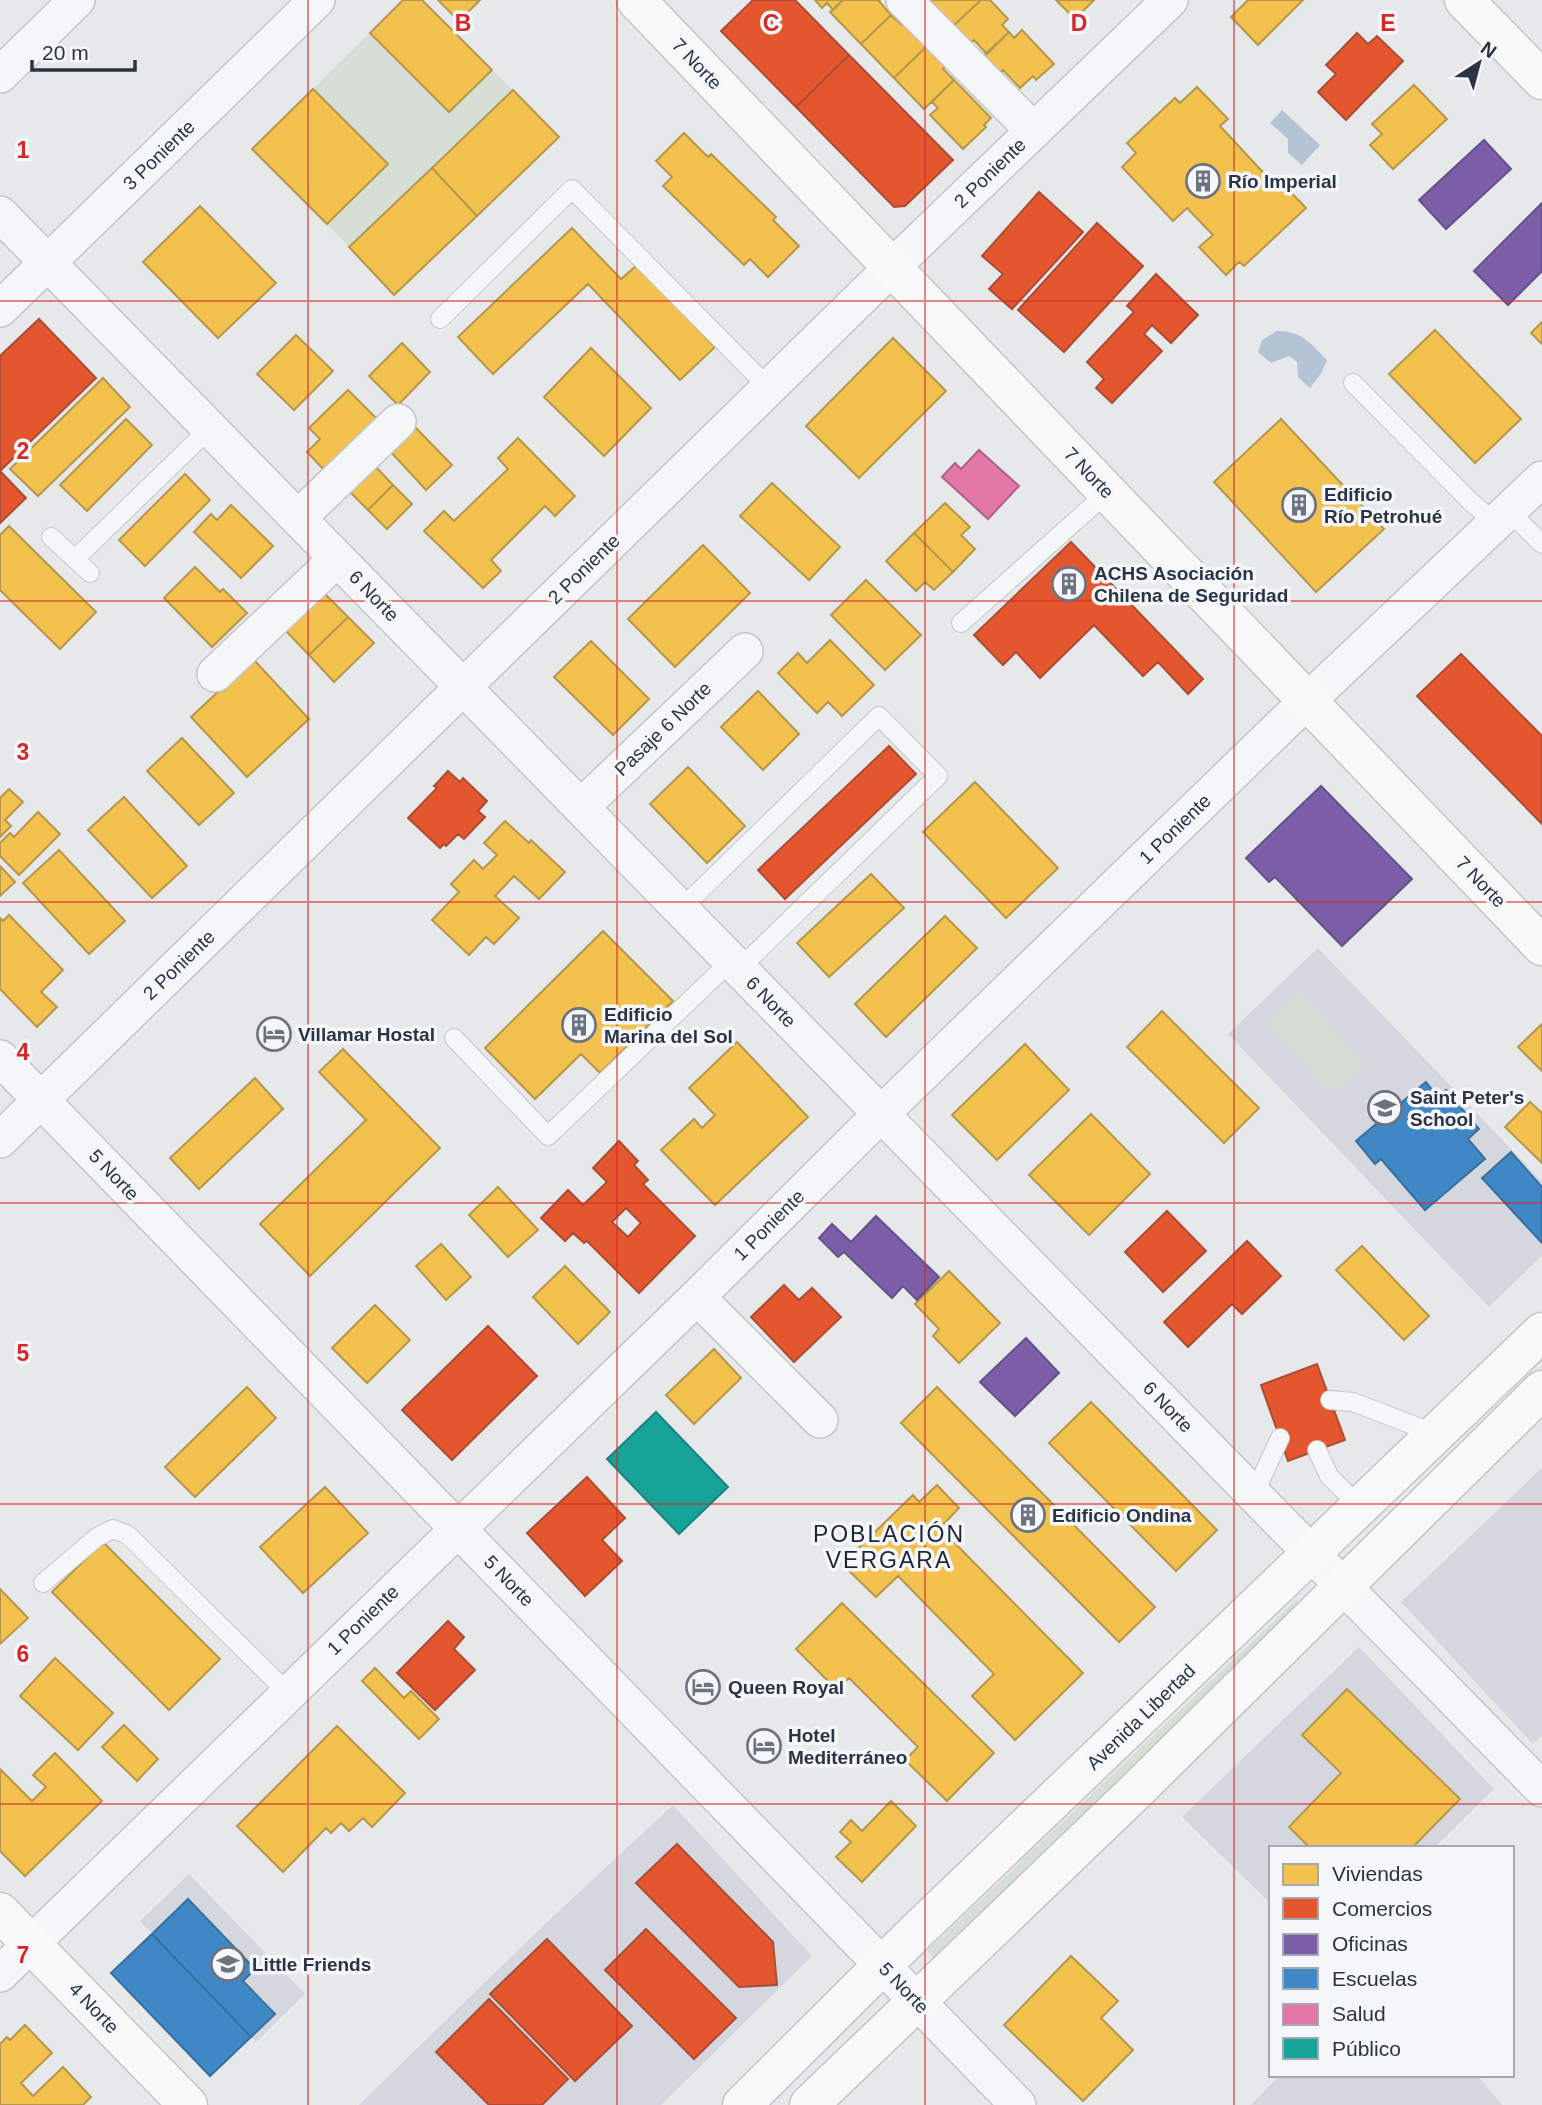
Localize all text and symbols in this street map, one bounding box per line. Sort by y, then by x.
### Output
text: B [455,10,471,36]
text: C [763,10,779,36]
text: D [1071,10,1087,36]
text: E [1380,10,1396,36]
scale bar [32,28,135,72]
north arrow [1444,28,1514,98]
street label: 7 Norte [668,34,726,94]
text: N [1477,37,1500,62]
text: 20 m [42,41,89,64]
street label: 3 Poniente [119,116,199,194]
street label: 2 Poniente [950,134,1030,212]
text: 1 [17,137,30,163]
building icon: Río Imperial [1184,162,1222,200]
place label: Río Imperial [1228,171,1337,192]
text: 2 [17,438,29,464]
street label: 7 Norte [1060,443,1118,503]
place label: Edificio Río Petrohué [1324,484,1442,527]
building icon: Edificio Río Petrohué [1280,486,1318,524]
street label: 2 Poniente [544,530,624,608]
place label: ACHS Asociación Chilena de Seguridad [1094,563,1288,606]
building icon: ACHS Asociación Chilena de Seguridad [1050,565,1088,603]
street label: 6 Norte [345,566,403,626]
street label: Pasaje 6 Norte [611,678,715,780]
text: 3 [17,739,29,765]
street label: 1 Poniente [1135,790,1215,868]
street label: 7 Norte [1452,852,1510,912]
street label: 2 Poniente [139,926,219,1004]
street label: 6 Norte [742,972,800,1032]
place label: Edificio Marina del Sol [604,1004,733,1047]
building icon: Edificio Marina del Sol [560,1006,598,1044]
hotel icon: Villamar Hostal [255,1015,293,1053]
place label: Villamar Hostal [298,1024,435,1045]
text: 4 [17,1039,30,1065]
place label: Saint Peter's School [1410,1087,1524,1130]
school or university icon: Saint Peter's School [1366,1089,1404,1127]
street label: 5 Norte [85,1145,143,1205]
street label: 1 Poniente [729,1185,809,1265]
text: 5 [17,1340,30,1366]
street label: 6 Norte [1139,1377,1197,1437]
building icon: Edificio Ondina [1009,1496,1047,1534]
place label: Edificio Ondina [1052,1505,1192,1526]
district label: POBLACIÓN VERGARA [813,1521,965,1573]
street label: 5 Norte [480,1551,538,1611]
street label: 1 Poniente [323,1581,403,1659]
text: 6 [17,1641,29,1667]
street label: Avenida Libertad [1083,1660,1199,1774]
hotel icon: Queen Royal [684,1668,722,1706]
place label: Queen Royal [728,1677,844,1698]
place label: Hotel Mediterráneo [788,1725,907,1768]
hotel icon: Hotel Mediterráneo [745,1727,783,1765]
legend [1269,1846,1514,2077]
text: Viviendas [1332,1862,1423,1885]
text: Comercios [1332,1897,1432,1920]
text: Oficinas [1332,1932,1408,1955]
text: 7 [17,1942,29,1968]
school or university icon: Little Friends [209,1945,247,1983]
place label: Little Friends [252,1954,371,1975]
street label: 5 Norte [875,1958,933,2018]
text: Escuelas [1332,1967,1417,1990]
street label: 4 Norte [65,1978,123,2038]
text: Salud [1332,2002,1386,2025]
text: Público [1332,2037,1401,2060]

